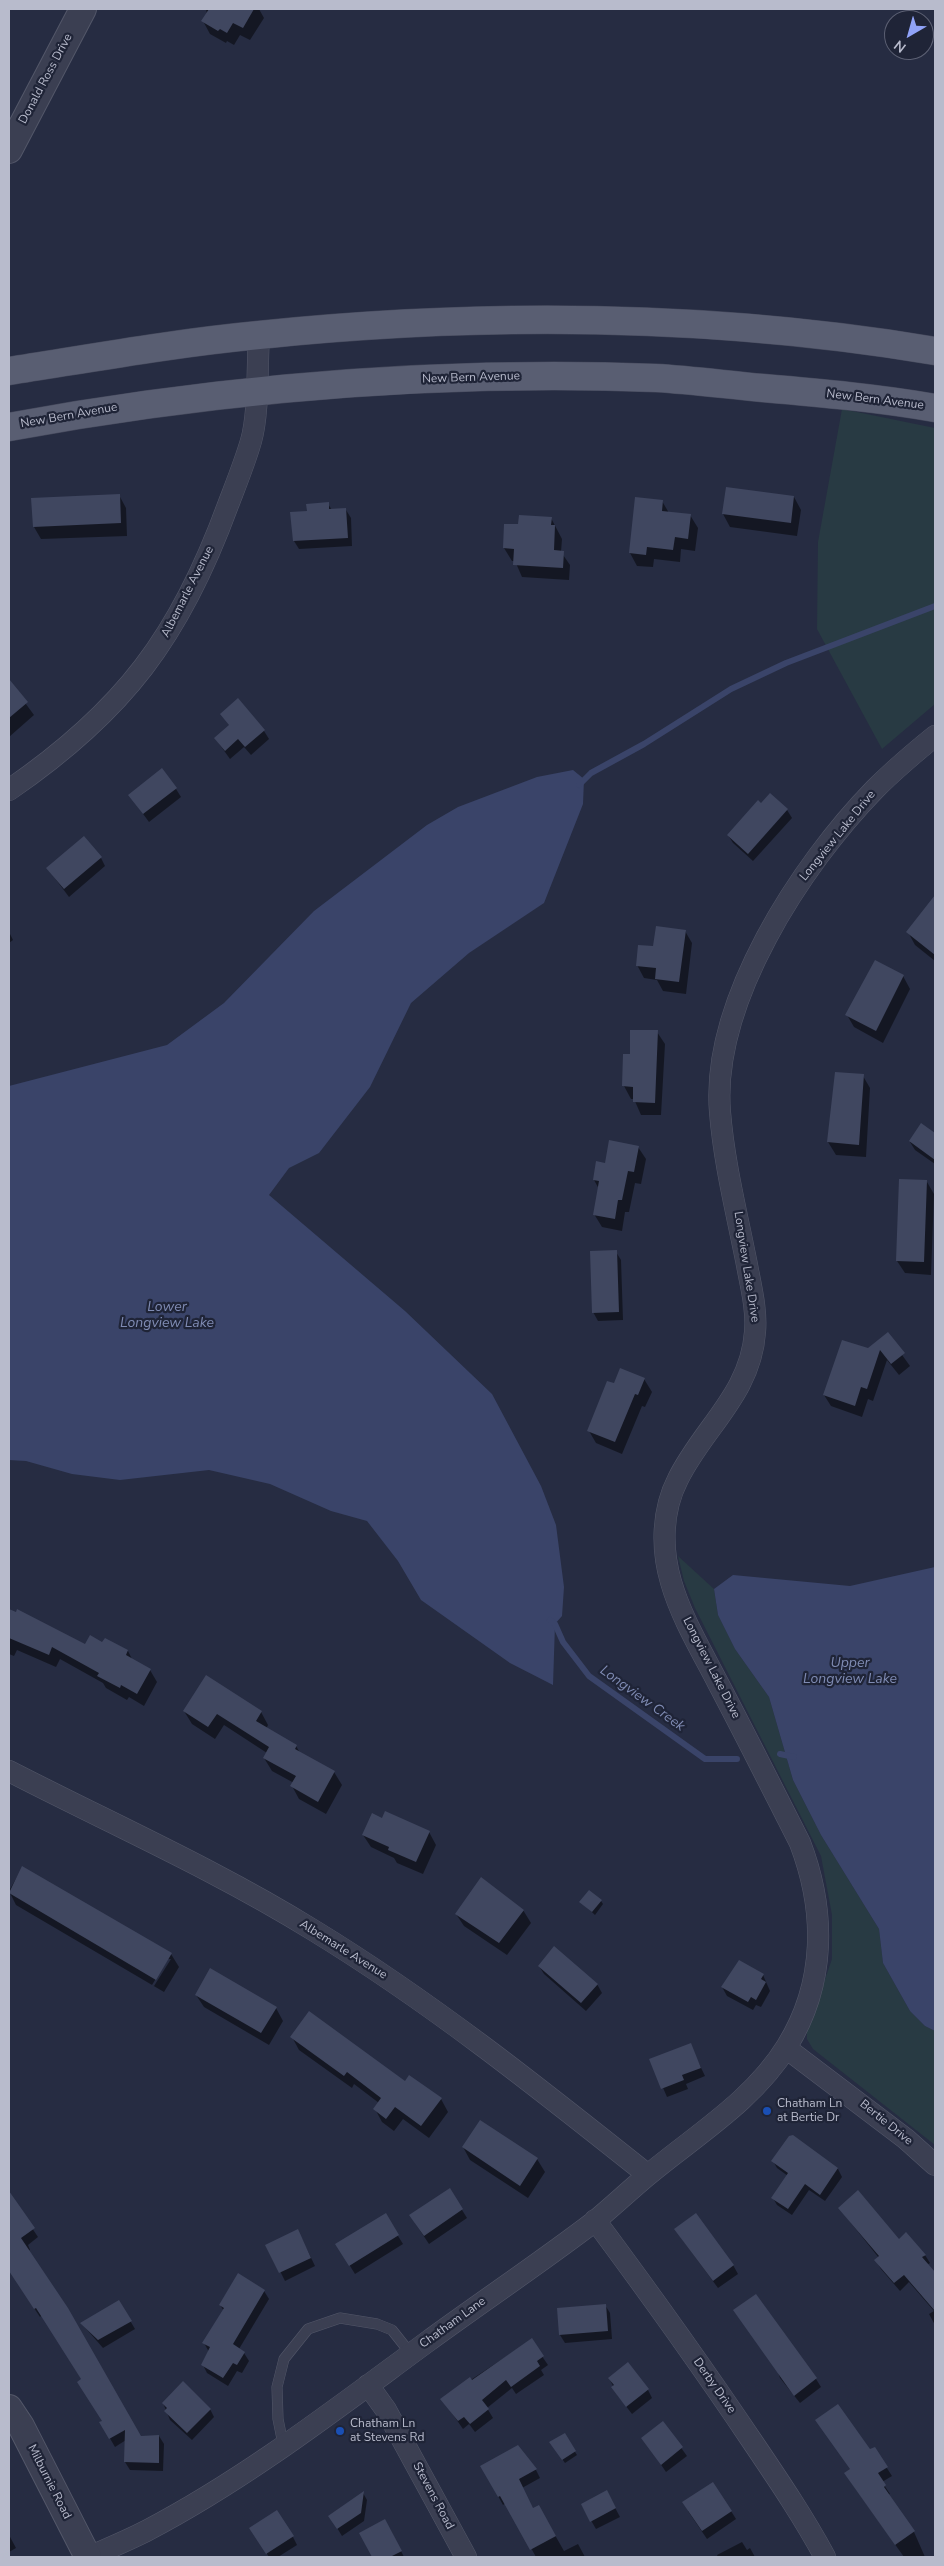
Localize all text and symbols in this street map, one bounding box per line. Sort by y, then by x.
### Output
north arrow [884,10,934,60]
street label: Donald Ross Drive [16,31,76,127]
text: N [890,36,910,57]
street label: New Bern Avenue [422,369,520,387]
street label: New Bern Avenue [826,387,924,413]
street label: New Bern Avenue [20,400,118,432]
street label: Albemarle Avenue [159,544,217,640]
street label: Longview Lake Drive [797,788,879,884]
street label: Longview Lake Drive [730,1211,762,1323]
water label: Lower Longview Lake [120,1300,214,1332]
street label: Longview Lake Drive [679,1615,743,1721]
water label: Upper Longview Lake [803,1656,897,1688]
water label: Longview Creek [596,1663,688,1735]
street label: Albemarle Avenue [297,1917,389,1983]
place label: Chatham Ln at Bertie Dr [777,2097,842,2125]
street label: Bertie Drive [857,2097,915,2149]
marker: Chatham Ln at Bertie Dr [761,2105,773,2117]
street label: Chatham Lane [417,2294,489,2352]
street label: Derby Drive [690,2356,738,2416]
place label: Chatham Ln at Stevens Rd [350,2417,424,2445]
marker: Chatham Ln at Stevens Rd [334,2425,346,2437]
street label: Milburnie Road [24,2442,74,2522]
street label: Stevens Road [409,2460,457,2532]

